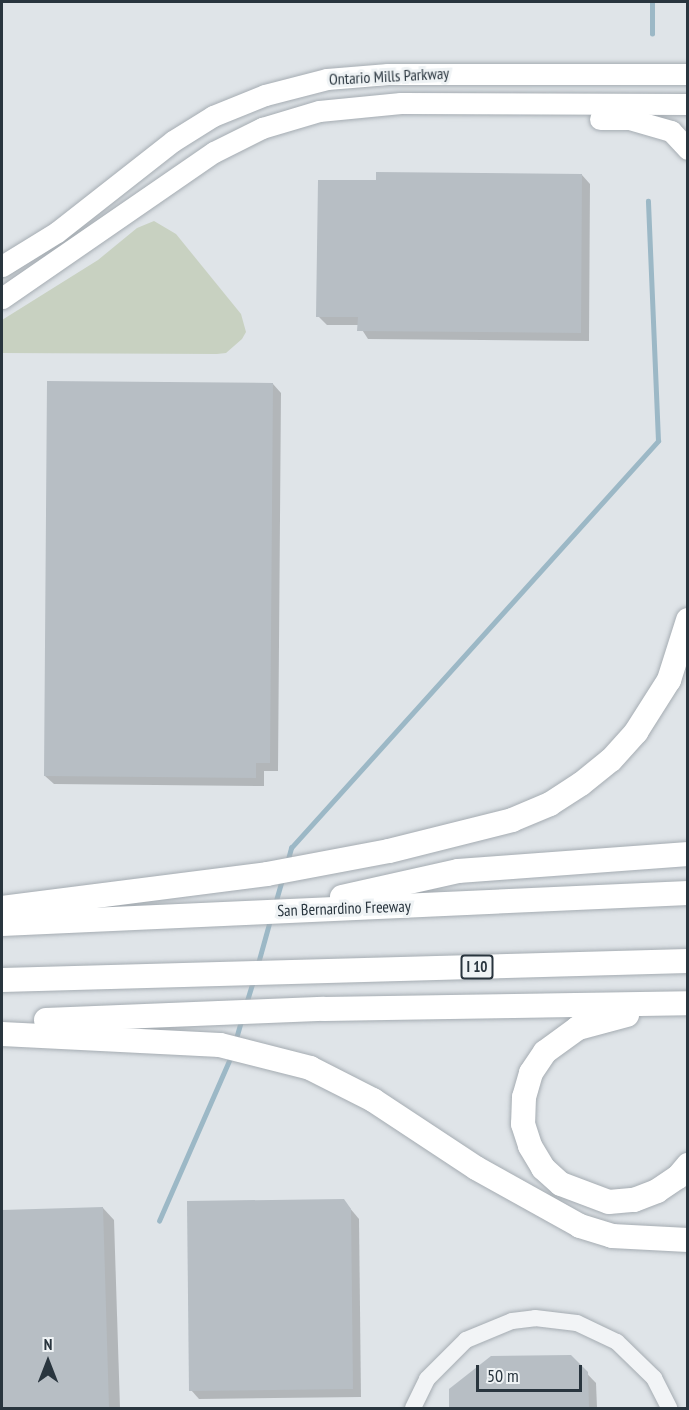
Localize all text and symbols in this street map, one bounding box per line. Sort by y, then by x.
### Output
street label: Ontario Mills Parkway [328,63,450,89]
street label: San Bernardino Freeway [277,896,411,920]
road number: I 10 [460,955,494,979]
north arrow [18,1332,78,1392]
text: N [44,1334,52,1354]
scale bar [479,1353,586,1391]
text: 50 m [487,1364,519,1387]

